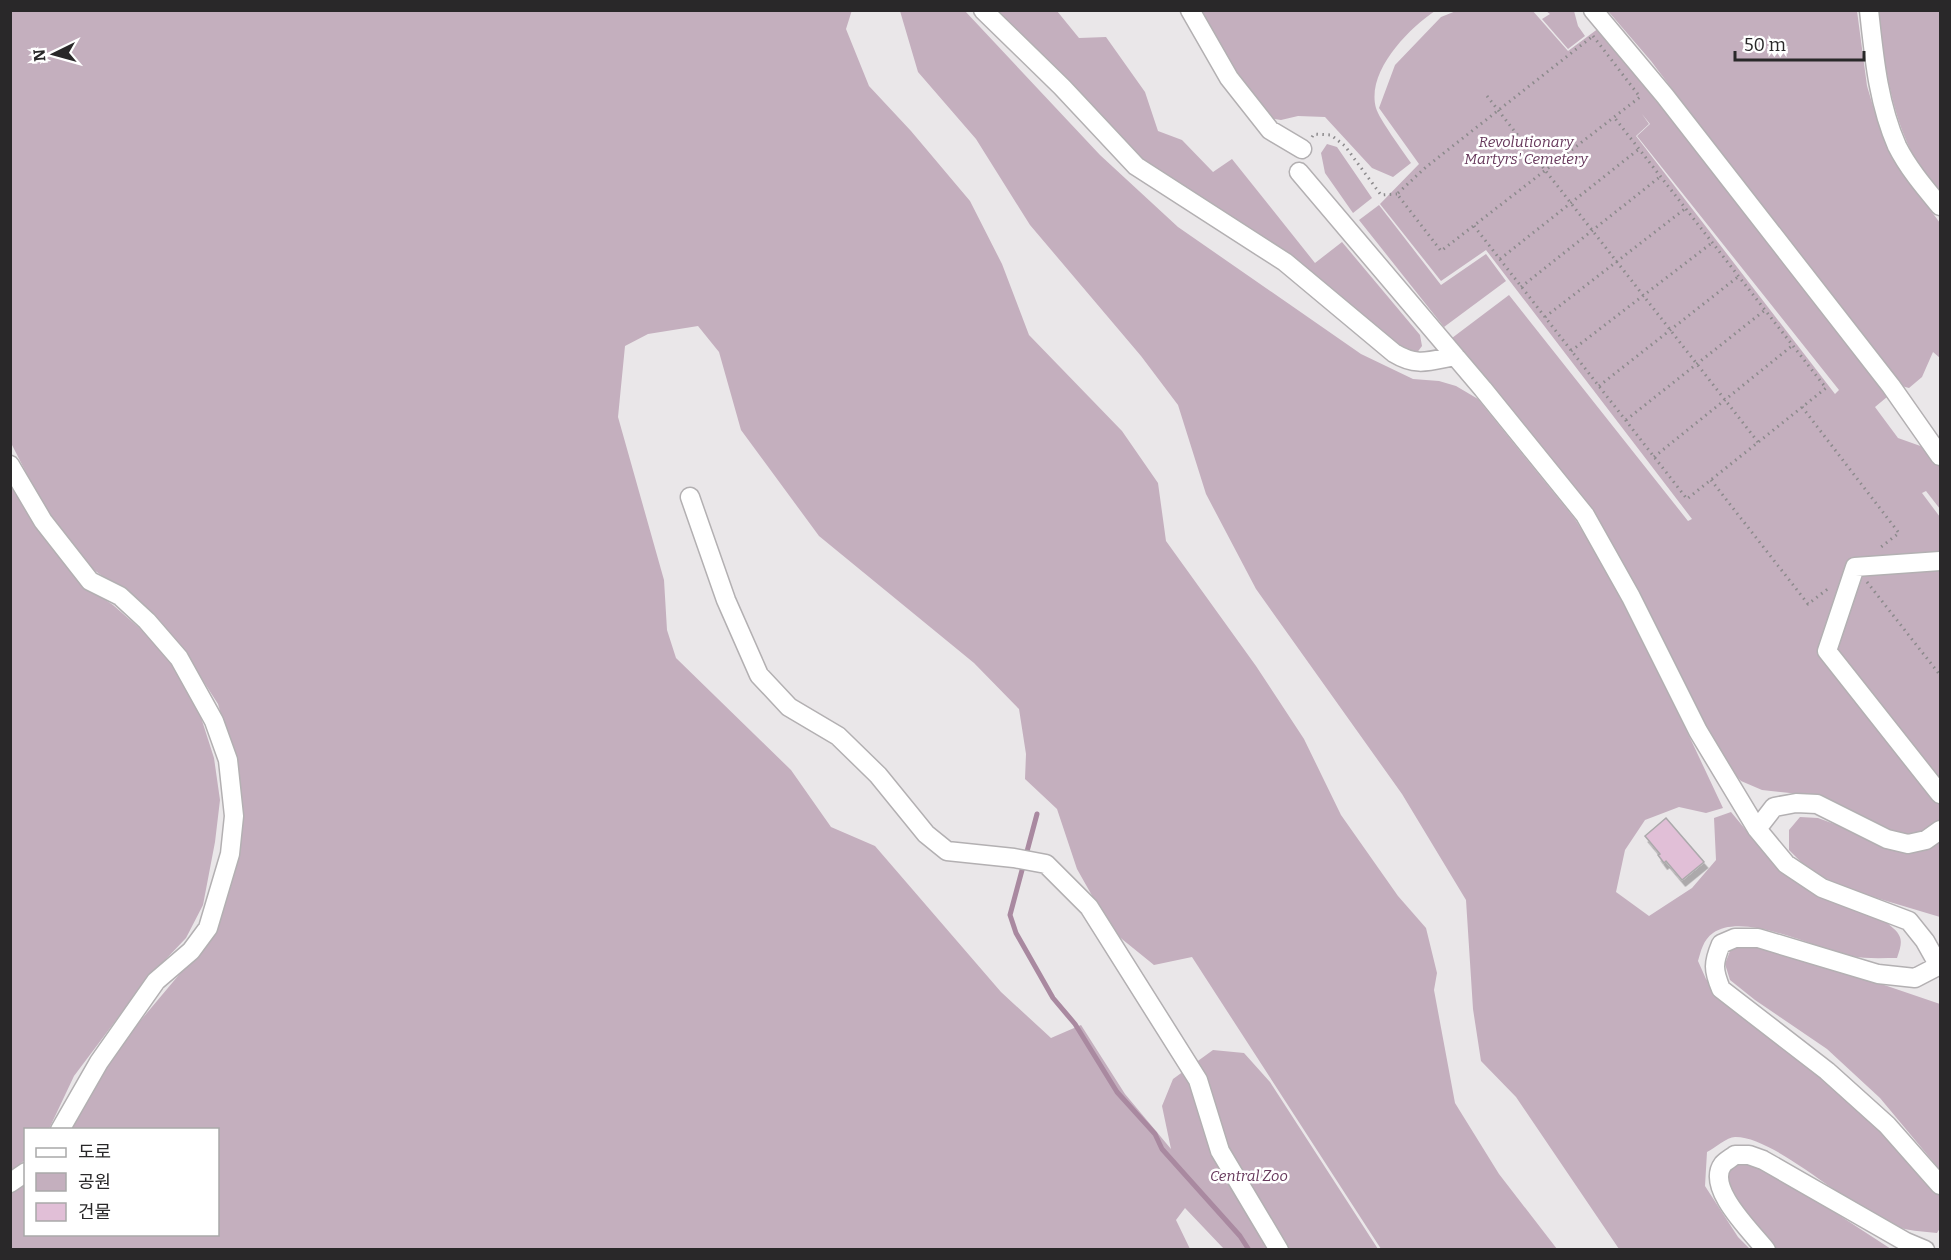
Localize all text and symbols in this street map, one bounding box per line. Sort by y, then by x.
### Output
north arrow [24,24,84,84]
scale bar [1735,24,1864,62]
text: 50 m [1744,34,1786,56]
text: N [30,48,50,62]
park label: Revolutionary Martyrs' Cemetery [1464,133,1589,168]
legend [24,1128,219,1236]
text: 도로 [78,1141,111,1163]
park label: Central Zoo [1210,1167,1288,1185]
text: 공원 [78,1171,111,1193]
text: 건물 [78,1201,111,1223]

